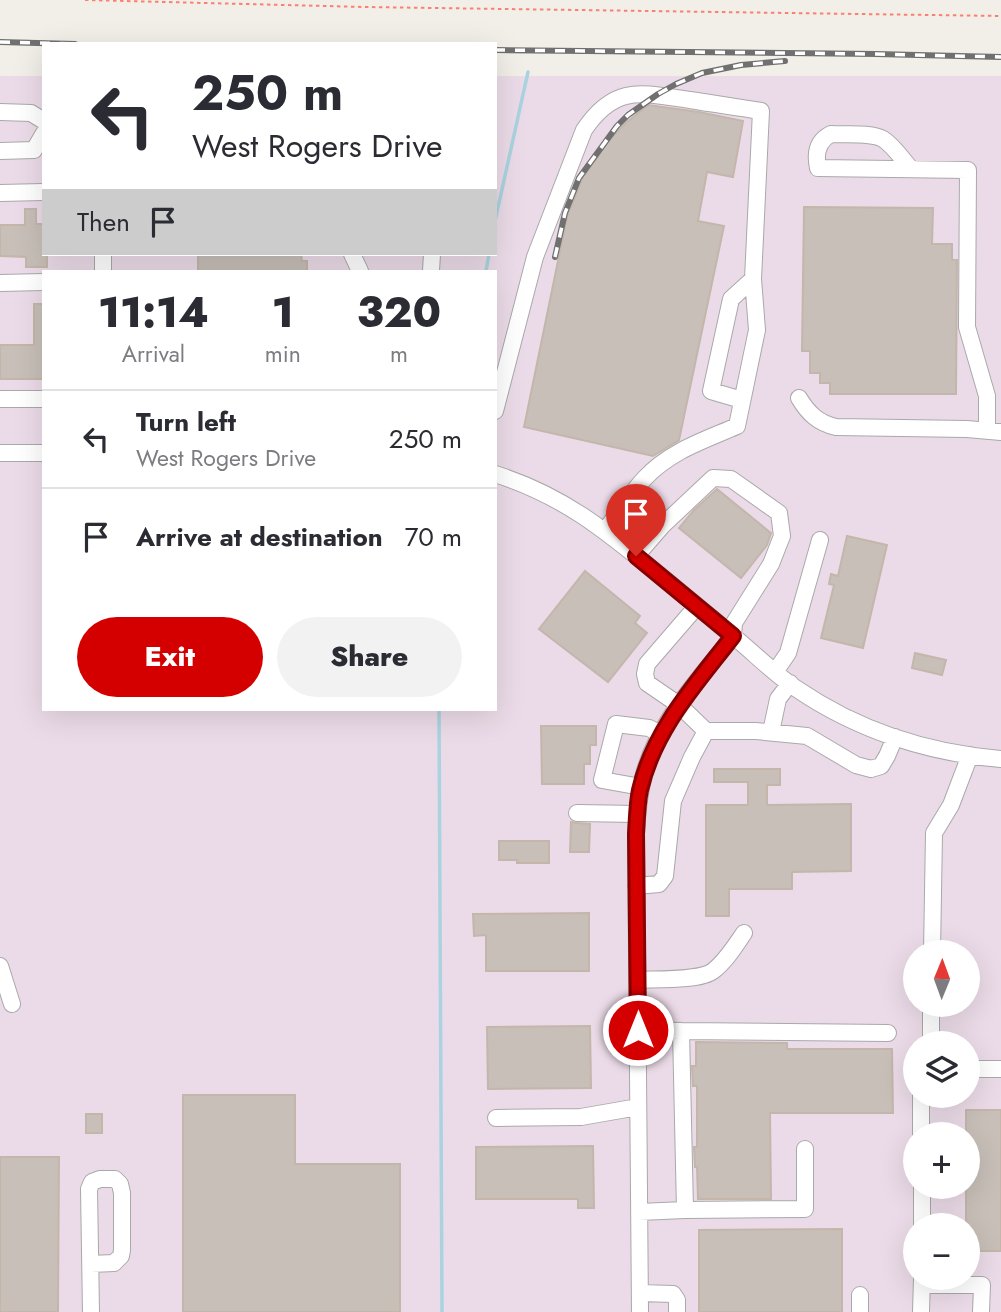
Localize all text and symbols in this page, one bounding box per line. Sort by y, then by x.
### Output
text: 250 m [192,58,343,128]
icon: left [77,70,168,161]
text: West Rogers Drive [192,123,443,169]
text: Then [77,203,130,241]
icon: arrive [144,203,182,241]
text: 11:14 [98,282,209,343]
text: 1 [272,282,294,343]
text: 320 [357,282,441,343]
text: Arrival [122,337,185,371]
text: min [265,337,301,371]
text: m [390,337,408,371]
text: Turn left [136,403,236,441]
icon: left [77,420,115,458]
text: 250 m [389,420,462,458]
text: West Rogers Drive [136,441,316,475]
pin [606,484,666,556]
icon: arrive [617,495,655,533]
icon: arrive [77,518,115,556]
text: Arrive at destination [136,518,383,556]
text: 70 m [405,518,462,556]
button: Exit [77,617,263,697]
button: Share [277,617,462,697]
north arrow [903,940,980,1017]
map controls [903,940,980,1290]
position arrow [601,993,675,1067]
button: layers [903,1031,980,1108]
button: + [903,1122,980,1199]
button: − [903,1213,980,1290]

